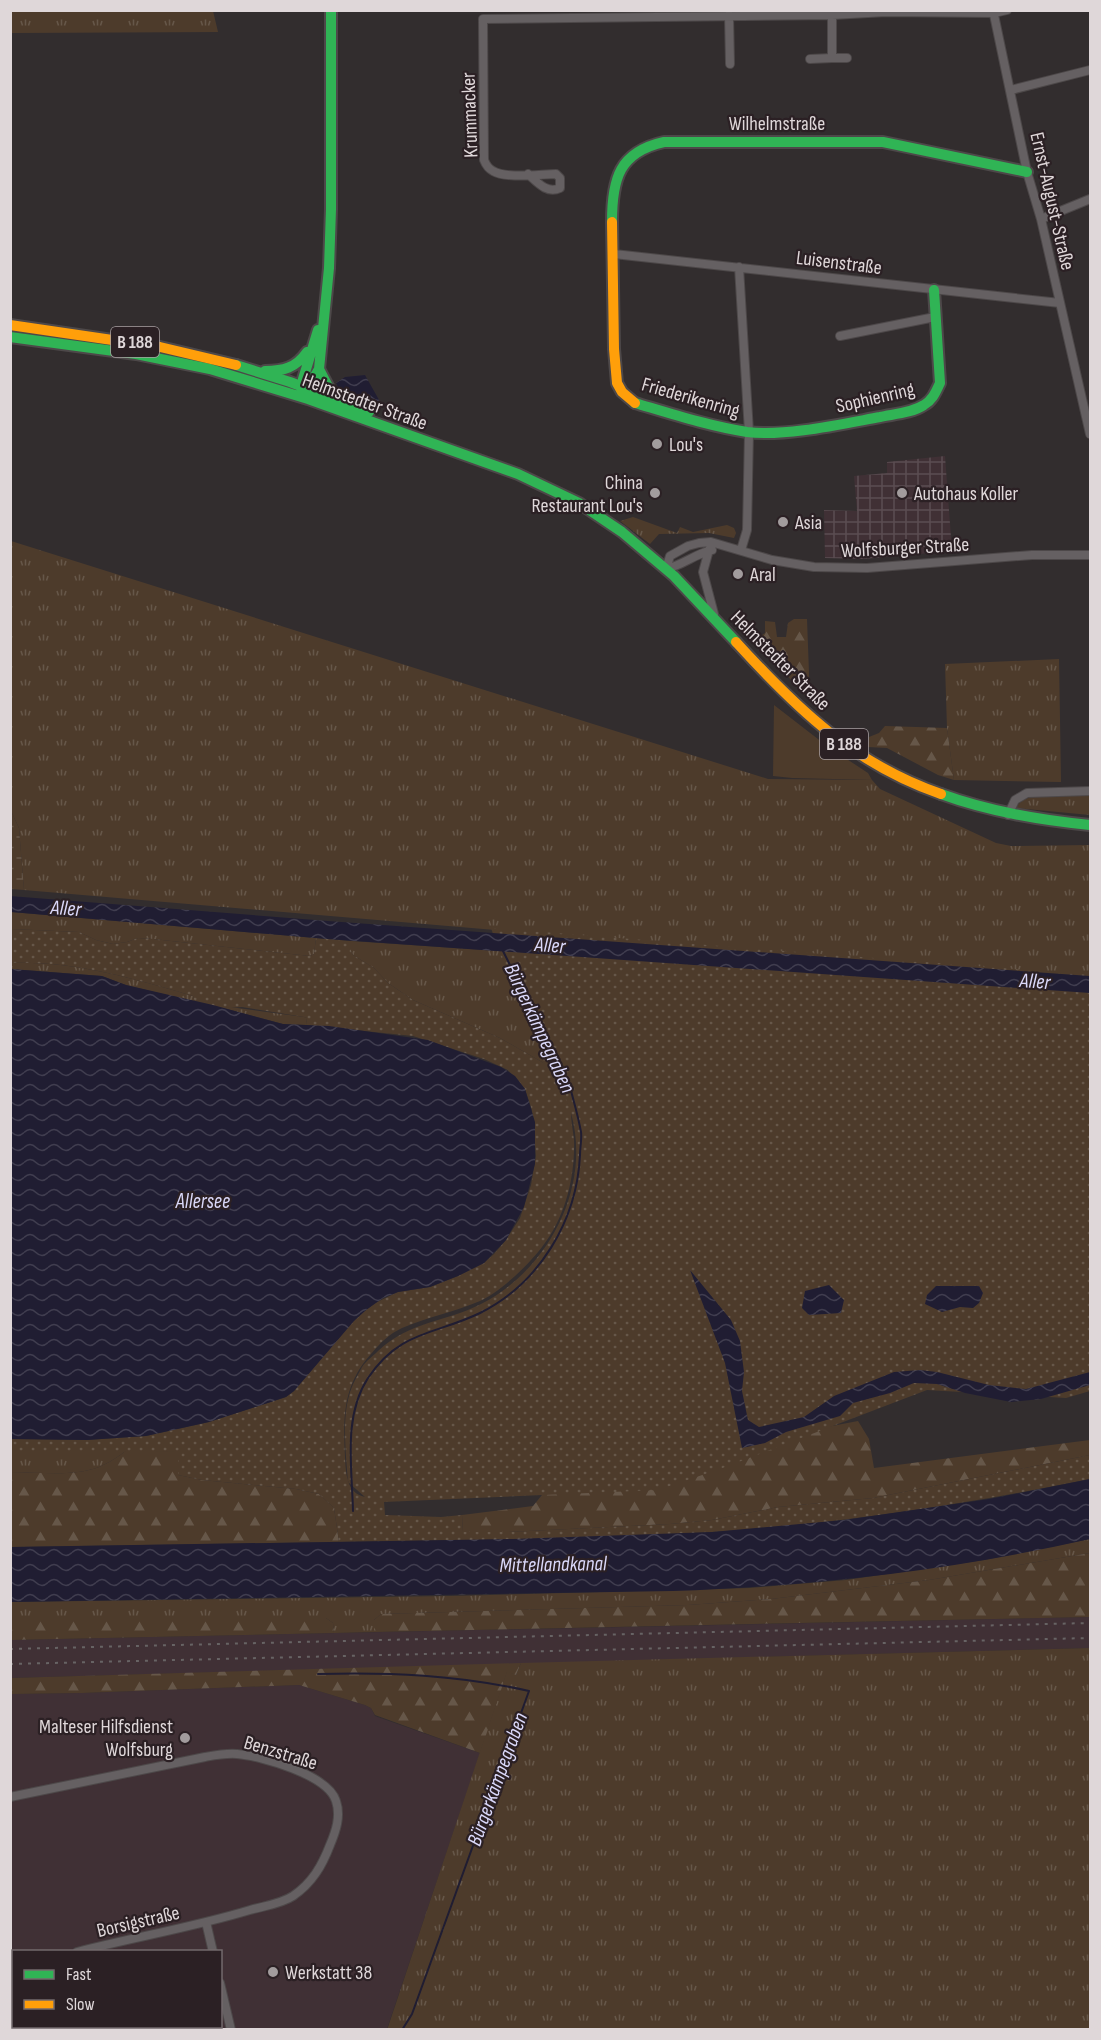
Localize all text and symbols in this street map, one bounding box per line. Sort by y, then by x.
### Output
street label: Krummacker [457,72,483,158]
street label: Wilhelmstraße [729,112,825,136]
street label: Ernst-August-Straße [1025,130,1080,272]
street label: Luisenstraße [795,246,883,280]
road number: B 188 [111,327,159,357]
street label: Helmstedter Straße [299,368,430,436]
street label: Friederikenring [639,373,743,423]
street label: Sophienring [834,377,917,419]
place label: Lou's [669,433,703,457]
marker: Lou's [650,437,664,451]
place label: China Restaurant Lou's [531,471,643,518]
place label: Autohaus Koller [913,482,1019,506]
marker: China Restaurant Lou's [648,486,662,500]
marker: Autohaus Koller [895,486,909,500]
place label: Asia [794,511,822,535]
marker: Asia [776,515,790,529]
street label: Wolfsburger Straße [840,533,970,563]
place label: Aral [749,563,776,587]
marker: Aral [731,567,745,581]
street label: Helmstedter Straße [725,606,835,716]
road number: B 188 [820,729,868,759]
water label: Aller [49,895,83,922]
water label: Aller [533,932,567,959]
water label: Bürgerkämpegraben [499,960,581,1097]
water label: Aller [1018,968,1052,995]
water label: Allersee [175,1189,230,1214]
water label: Mittellandkanal [499,1551,608,1578]
water label: Bürgerkämpegraben [462,1709,533,1849]
place label: Malteser Hilfsdienst Wolfsburg [39,1715,173,1762]
street label: Benzstraße [241,1730,320,1775]
marker: Malteser Hilfsdienst Wolfsburg [178,1731,192,1745]
street label: Borsigstraße [94,1901,182,1943]
legend [12,1950,222,2028]
place label: Werkstatt 38 [285,1961,372,1985]
text: Fast [66,1964,92,1985]
marker: Werkstatt 38 [266,1965,280,1979]
text: Slow [66,1994,95,2015]

